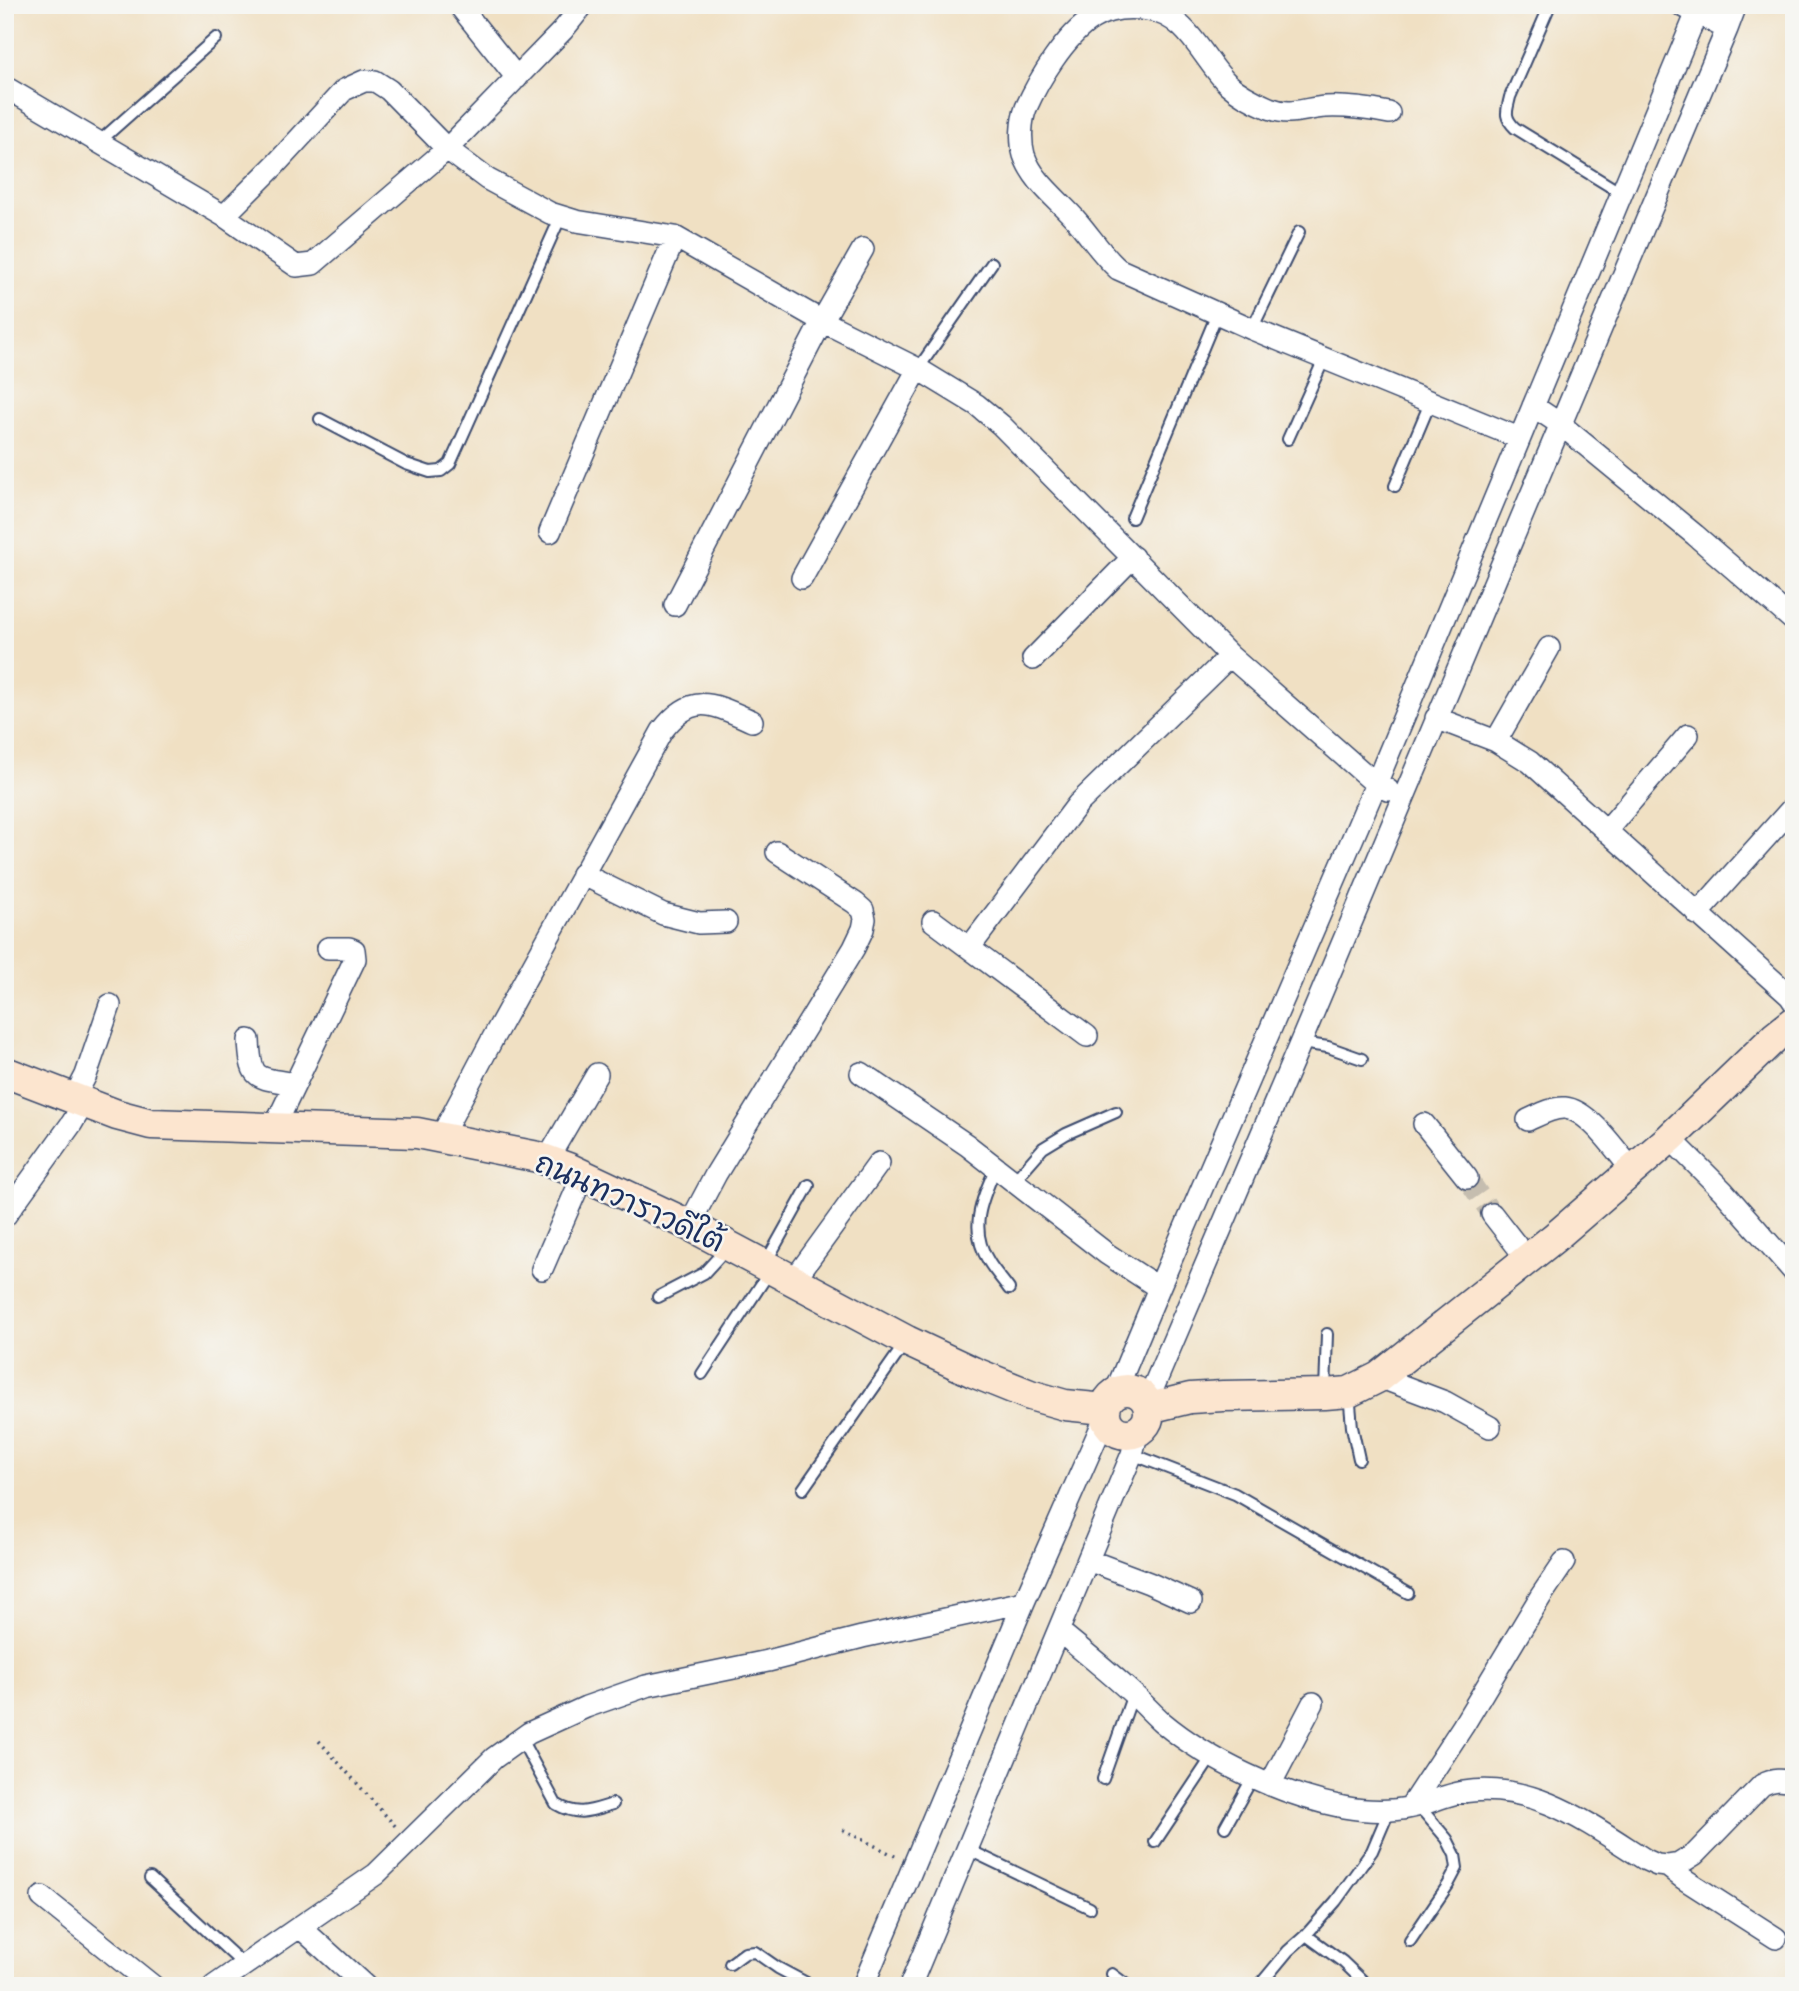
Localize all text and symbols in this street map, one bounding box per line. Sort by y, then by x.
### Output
street label: ถนนทวาราวดีใต้ [527,1142,731,1266]

